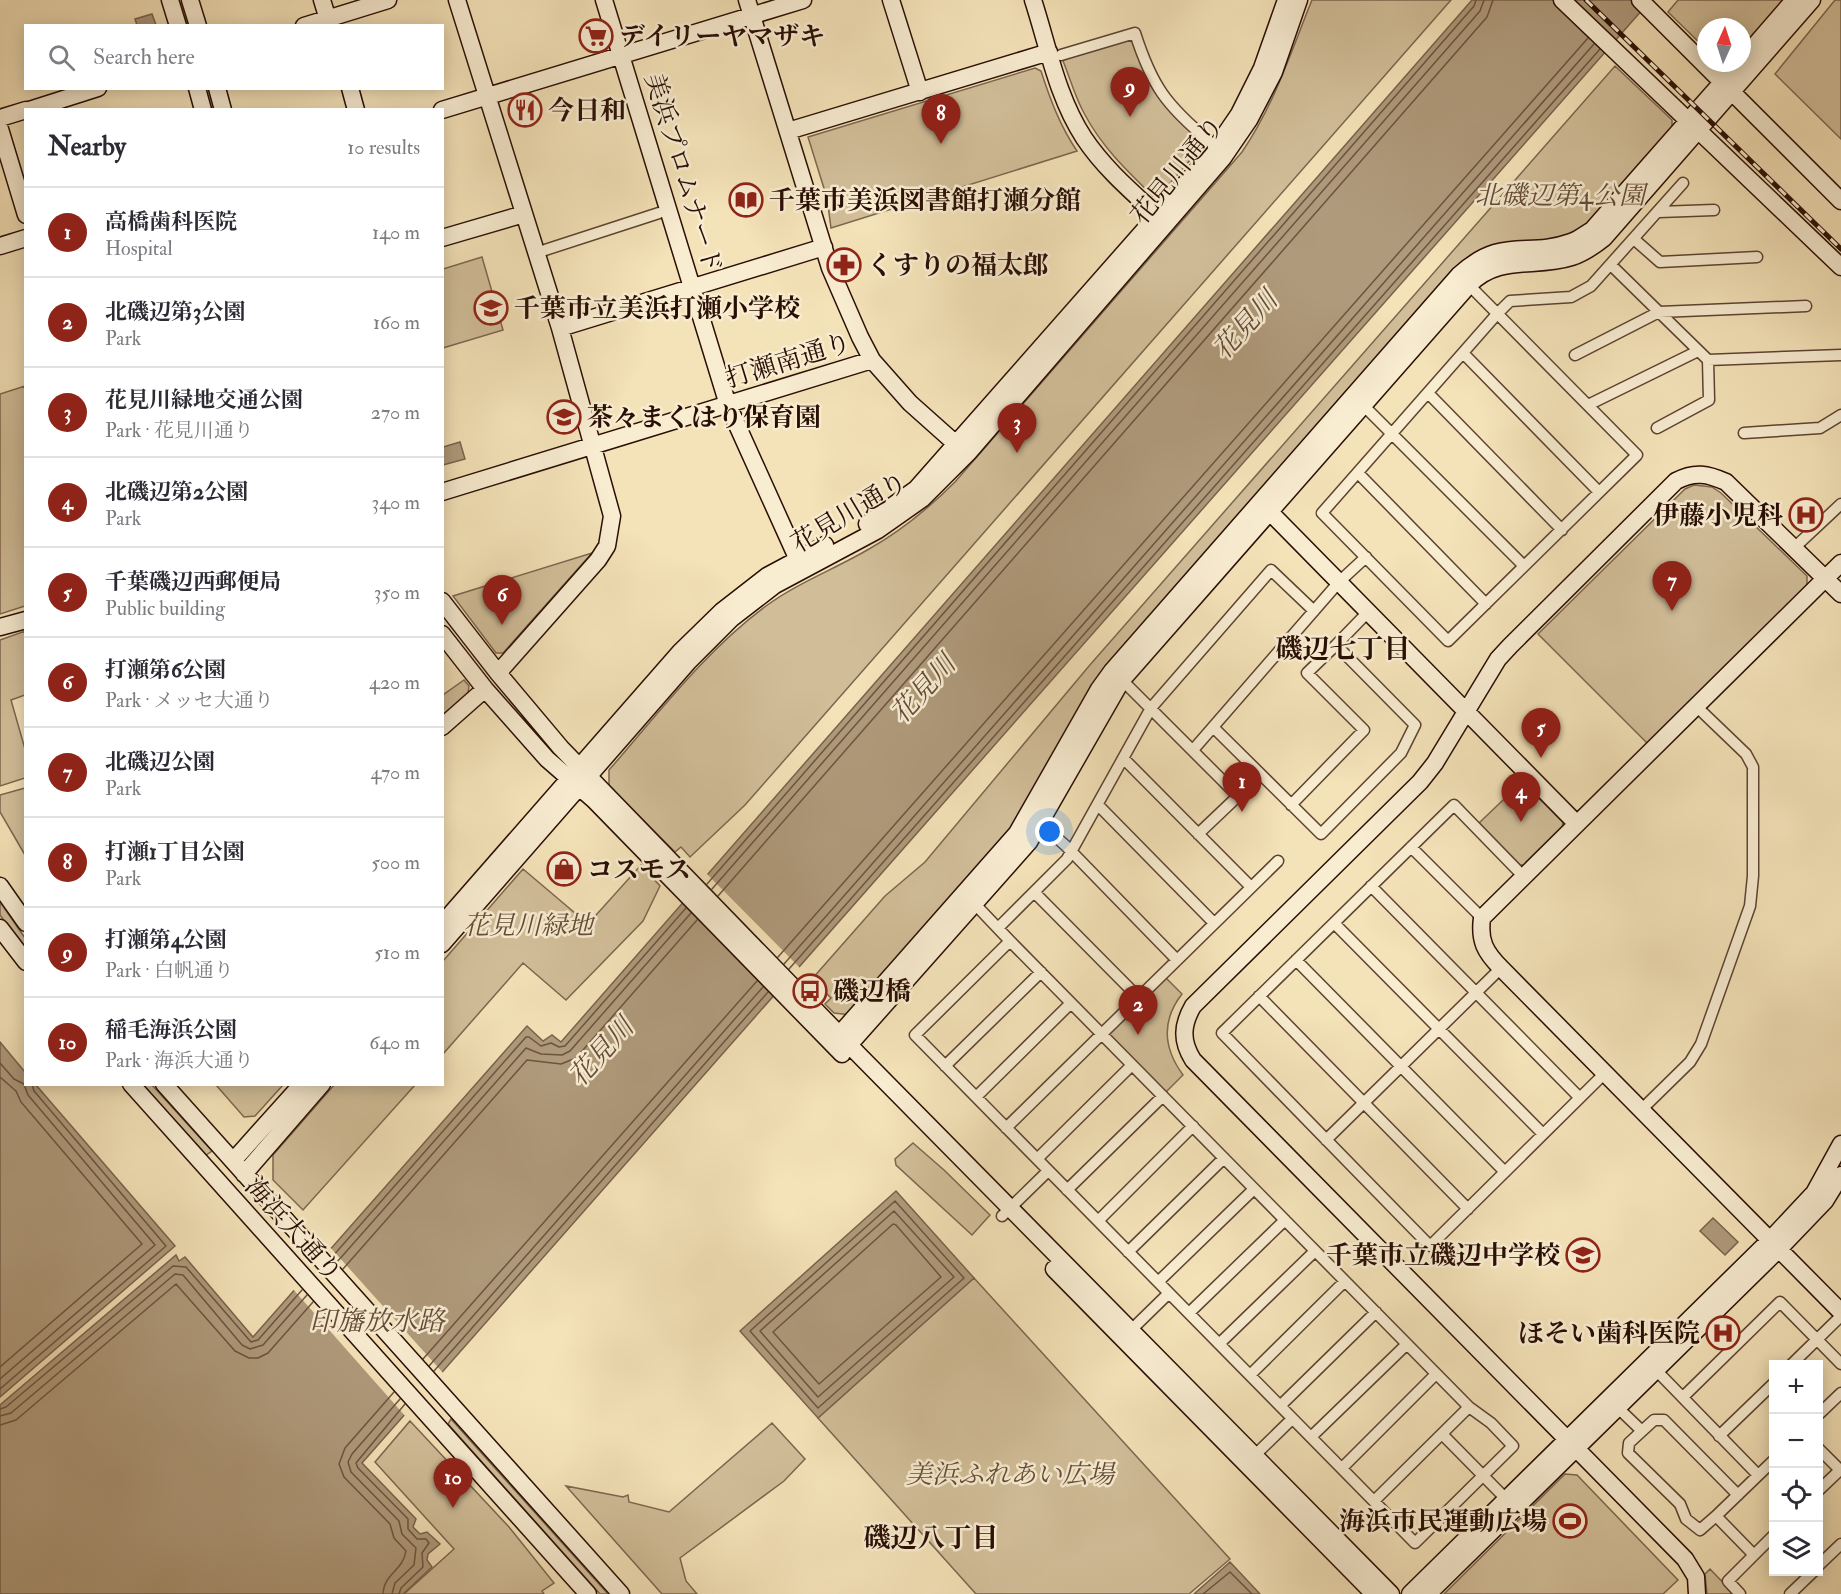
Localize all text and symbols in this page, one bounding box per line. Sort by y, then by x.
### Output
supermarket icon: デイリーヤマザキ [578,18,614,54]
north arrow [1697,18,1751,72]
place label: デイリーヤマザキ [619,21,825,53]
search box [24,24,444,90]
icon: search [45,41,78,74]
text: Search here [93,43,195,71]
pin: 9 [1110,68,1150,117]
street label: 美浜プロムナード [637,69,729,277]
restaurant icon: 今日和 [507,92,543,128]
pin: 8 [922,94,960,144]
place label: 今日和 [548,95,626,127]
street label: 花見川通り [1124,110,1231,231]
text: Nearby [48,131,126,163]
text: 10 results [347,135,420,160]
park label: 北磯辺第4公園 [1475,180,1649,212]
library icon: 千葉市美浜図書館打瀬分館 [728,182,764,218]
place label: 千葉市美浜図書館打瀬分館 [769,185,1081,217]
text: 高橋歯科医院 [105,208,237,236]
text: 1 [64,220,71,245]
text: 140 m [372,220,420,245]
text: Hospital [105,236,173,261]
pharmacy icon: くすりの福太郎 [826,247,862,283]
place label: くすりの福太郎 [867,250,1049,282]
water label: 花見川 [1206,282,1287,366]
school or university icon: 千葉市立美浜打瀬小学校 [473,290,509,326]
place label: 千葉市立美浜打瀬小学校 [514,293,800,325]
text: 北磯辺第3公園 [105,298,245,326]
text: 2 [62,310,73,335]
text: 160 m [373,310,420,335]
text: Park [105,326,141,351]
street label: 打瀬南通り [721,327,855,395]
text: 花見川緑地交通公園 [105,386,303,414]
school or university icon: 茶々まくはり保育園 [546,399,582,435]
text: 3 [64,400,71,425]
text: 270 m [371,400,420,425]
place label: 茶々まくはり保育園 [587,402,821,434]
pin: 3 [998,404,1036,453]
text: Park · 花見川通り [105,418,254,443]
street label: 花見川通り [786,466,913,560]
text: 北磯辺第2公園 [105,478,248,506]
text: 4 [62,490,73,515]
text: 340 m [372,490,420,515]
hospital icon: 伊藤小児科 [1788,497,1824,533]
place label: 伊藤小児科 [1653,500,1783,532]
text: Park [105,506,141,531]
pin: 7 [1652,562,1692,611]
text: 千葉磯辺西郵便局 [105,568,281,596]
pin: 6 [482,576,522,625]
text: 5 [63,580,72,605]
text: 350 m [374,580,420,605]
text: Public building [105,596,225,621]
district label: 磯辺七丁目 [1276,633,1411,666]
water label: 花見川 [884,646,965,730]
text: 打瀬第6公園 [105,656,226,684]
text: 6 [62,670,73,695]
text: 420 m [369,670,420,695]
text: Park · メッセ大通り [105,688,274,713]
pin: 5 [1522,708,1560,758]
text: 北磯辺公園 [105,748,215,776]
text: 7 [63,760,72,785]
text: 470 m [371,760,420,785]
pin: 1 [1222,762,1262,812]
pin: 4 [1502,772,1540,822]
text: Park [105,776,141,801]
your location [1035,817,1064,846]
text: 打瀬1丁目公園 [105,838,245,866]
text: 8 [63,850,72,875]
text: 500 m [371,850,420,875]
shop icon: コスモス [546,851,582,887]
place label: コスモス [587,854,691,886]
text: Park [105,866,141,891]
park label: 花見川緑地 [463,910,596,942]
text: 打瀬第4公園 [105,926,227,954]
text: 9 [62,940,73,965]
text: 510 m [374,940,420,965]
text: Park · 白帆通り [105,958,234,983]
bus stop icon: 磯辺橋 [792,973,828,1009]
place label: 磯辺橋 [833,976,911,1008]
pin: 2 [1118,986,1158,1035]
water label: 花見川 [562,1009,643,1093]
text: 稲毛海浜公園 [105,1016,237,1044]
text: 10 [59,1030,76,1055]
text: 640 m [369,1030,420,1055]
text: Park · 海浜大通り [105,1048,254,1073]
street label: 海浜大通り [238,1171,349,1289]
school or university icon: 千葉市立磯辺中学校 [1565,1237,1601,1273]
place label: 千葉市立磯辺中学校 [1326,1240,1560,1272]
water label: 印旛放水路 [310,1305,446,1338]
hospital icon: ほそい歯科医院 [1705,1315,1741,1351]
place label: ほそい歯科医院 [1518,1318,1700,1350]
map controls [1769,1360,1823,1576]
button: + [1769,1360,1823,1414]
button: − [1769,1414,1823,1468]
pin: 10 [434,1458,472,1508]
park label: 美浜ふれあい広場 [906,1459,1116,1491]
button: locate [1769,1468,1823,1522]
sports icon: 海浜市民運動広場 [1552,1503,1588,1539]
place label: 海浜市民運動広場 [1339,1506,1547,1538]
district label: 磯辺八丁目 [864,1522,999,1555]
button: layers [1769,1522,1823,1576]

